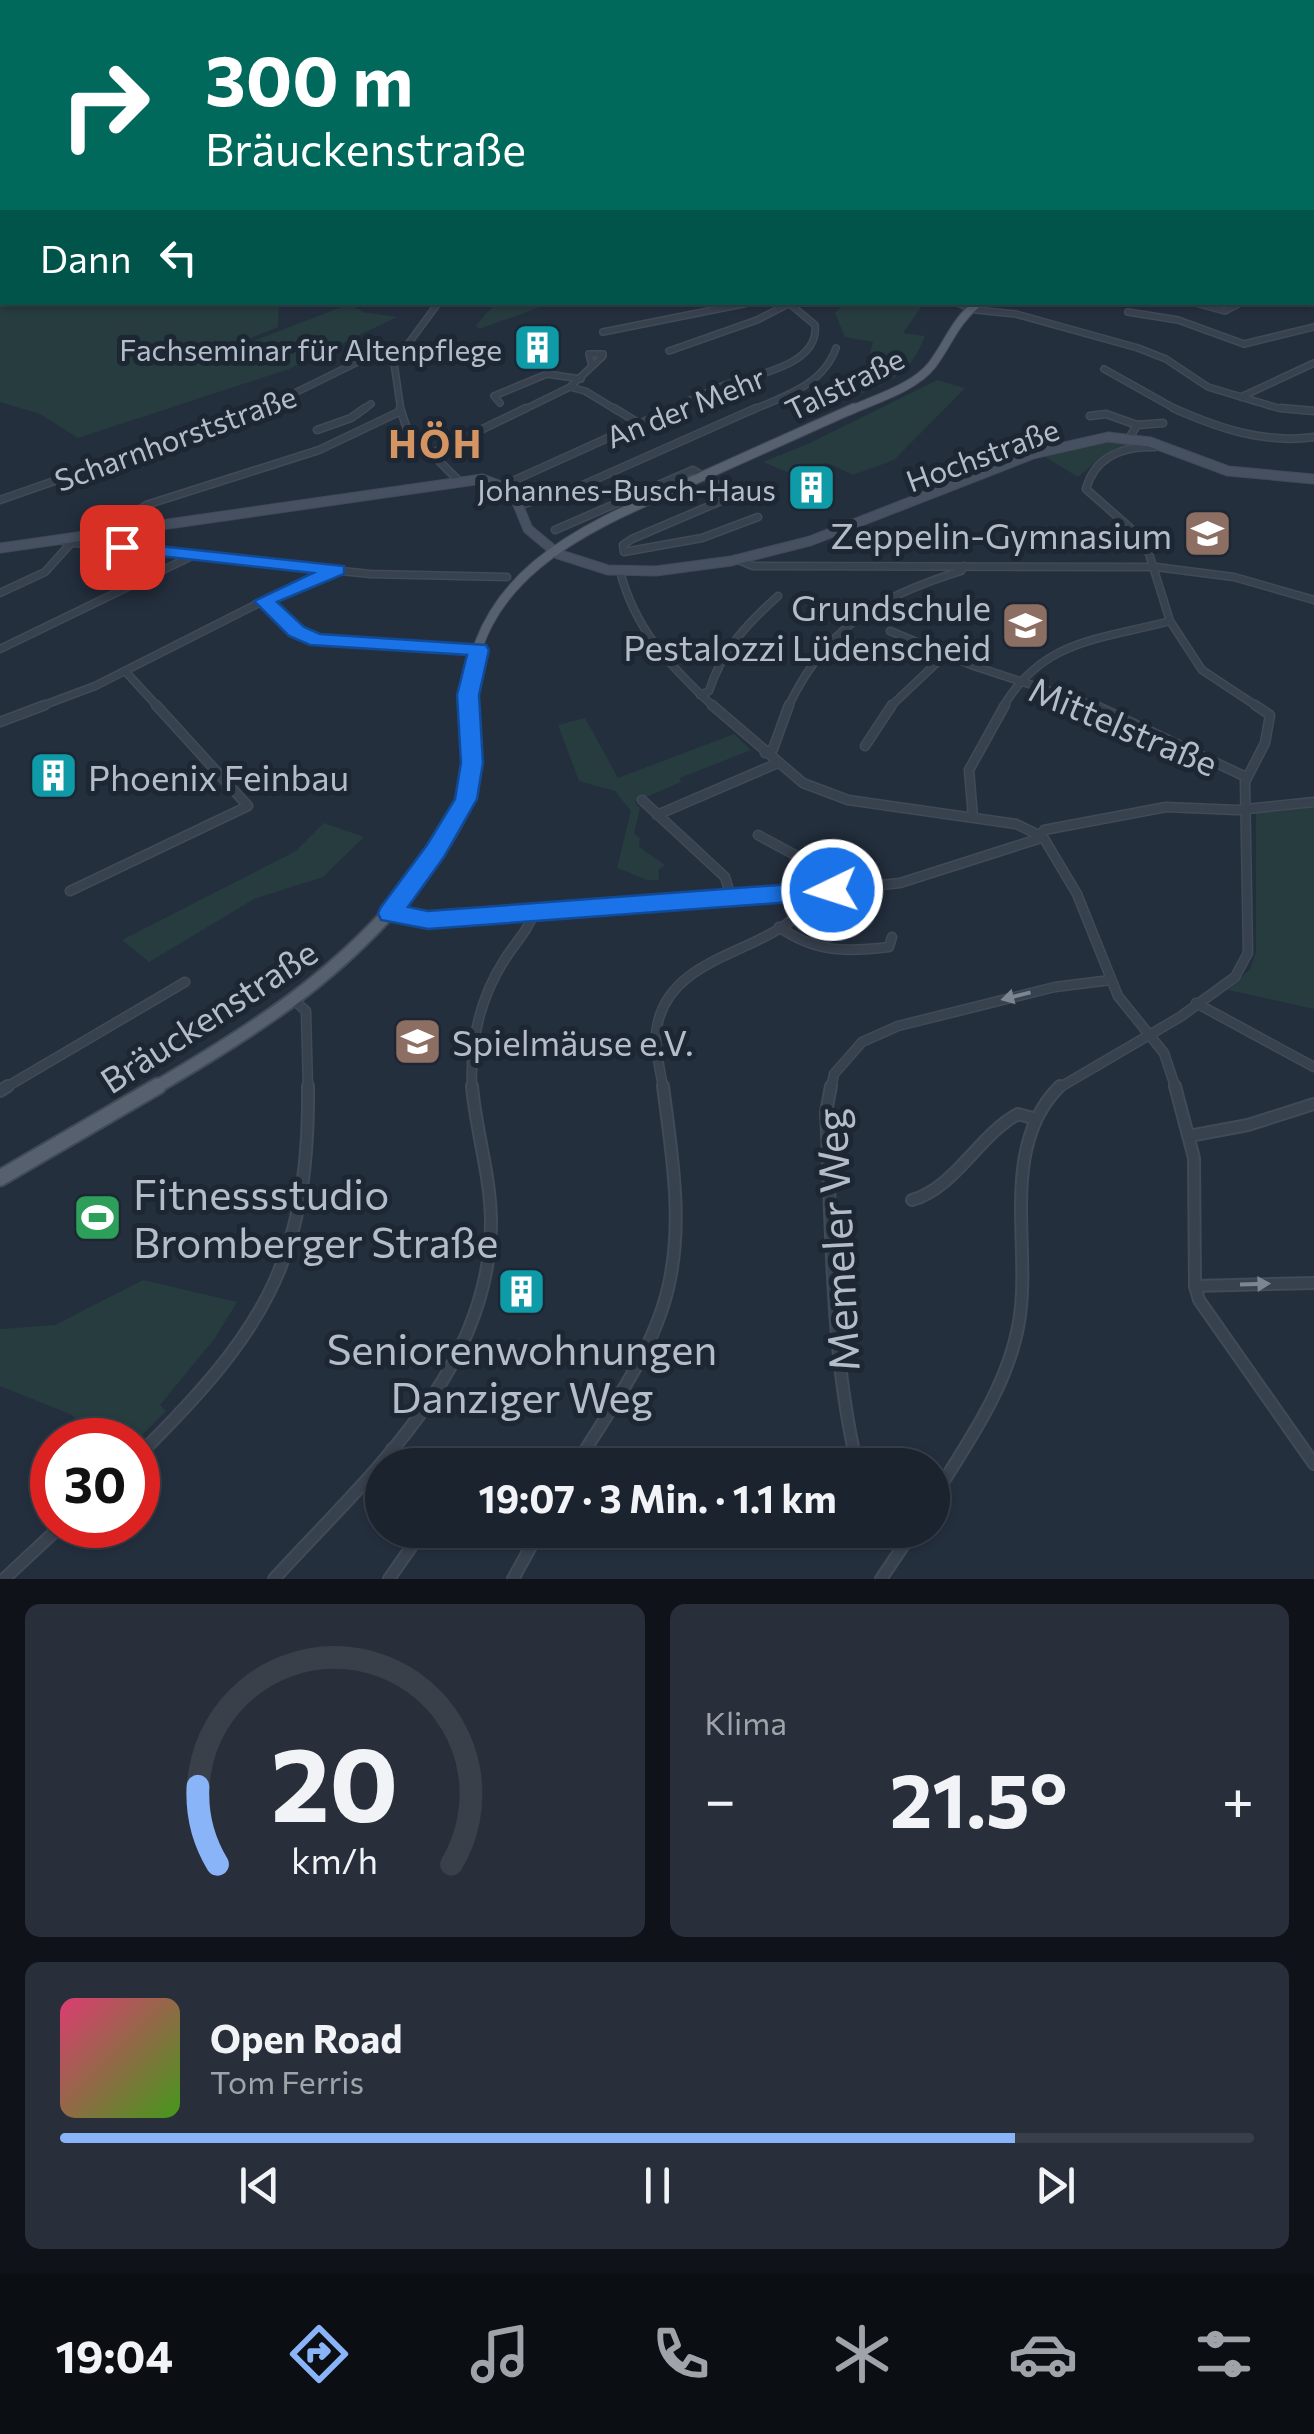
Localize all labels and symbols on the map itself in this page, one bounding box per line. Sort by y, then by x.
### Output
building icon: Fachseminar für Altenpflege [511,322,563,374]
place label: Fachseminar für Altenpflege [119,330,502,367]
street label: Talstraße [779,338,909,428]
street label: An der Mehr [600,357,770,455]
street label: Scharnhorststraße [49,376,301,498]
street label: Hochstraße [901,409,1063,499]
district label: HÖH [388,419,484,466]
building icon: Johannes-Busch-Haus [785,462,837,514]
place label: Johannes-Busch-Haus [477,470,776,507]
pin [80,505,165,590]
school or university icon: Zeppelin-Gymnasium [1181,508,1233,560]
place label: Zeppelin-Gymnasium [831,513,1172,556]
place label: Grundschule Pestalozzi Lüdenscheid [623,585,991,668]
school or university icon: Grundschule Pestalozzi Lüdenscheid [1000,600,1052,652]
street label: Mittelstraße [1023,666,1225,784]
building icon: Phoenix Feinbau [27,750,79,802]
place label: Phoenix Feinbau [88,755,349,798]
position arrow [780,838,884,942]
street label: Bräuckenstraße [92,929,324,1101]
one-way arrow [1000,989,1031,1005]
school or university icon: Spielmäuse e.V. [391,1015,443,1067]
place label: Spielmäuse e.V. [452,1020,693,1063]
street label: Memeler Weg [803,1107,869,1373]
place label: Fitnessstudio Bromberger Straße [133,1167,498,1267]
sports icon: Fitnessstudio Bromberger Straße [72,1191,124,1243]
building icon: Seniorenwohnungen Danziger Weg [496,1266,548,1318]
one-way arrow [1239,1276,1271,1292]
place label: Seniorenwohnungen Danziger Weg [327,1322,717,1422]
speed limit sign: 30 [30,1418,160,1548]

